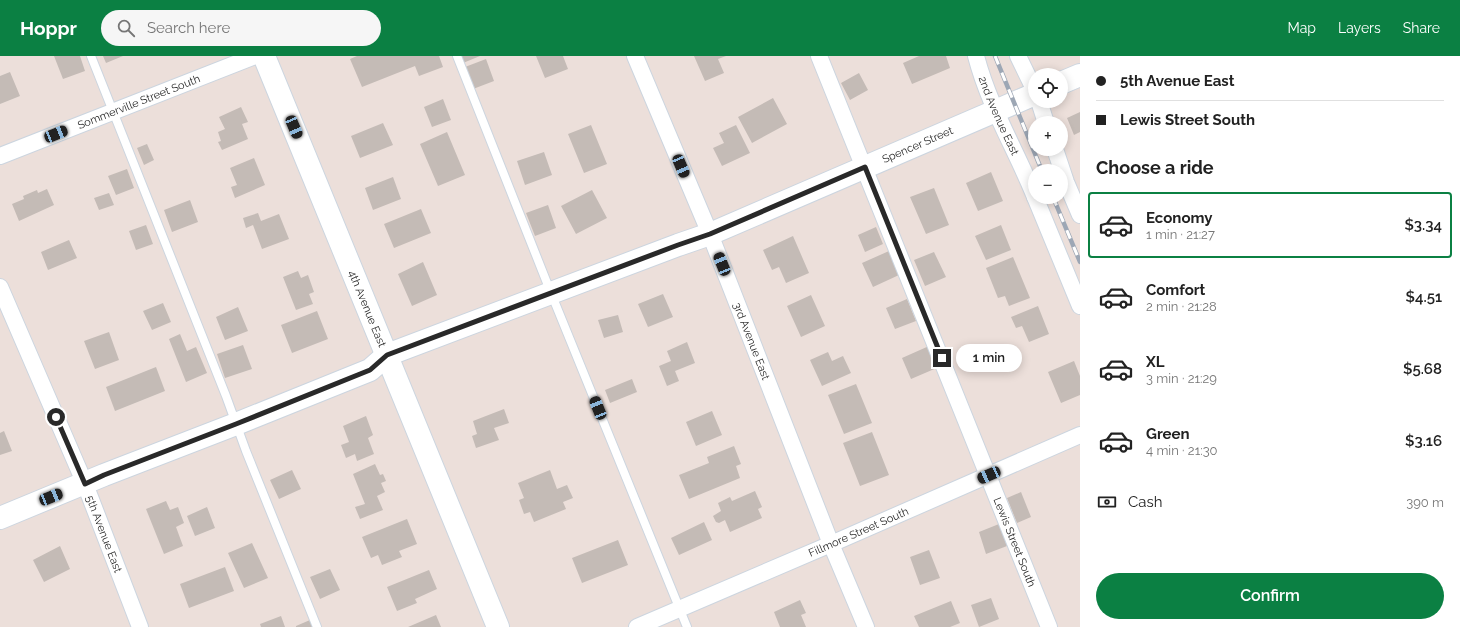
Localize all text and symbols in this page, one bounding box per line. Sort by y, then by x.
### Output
search box [101,10,381,46]
text: Hoppr [20,17,77,39]
icon: search [115,17,137,39]
text: Search here [147,19,230,37]
text: Map [1288,20,1316,36]
text: Layers [1338,20,1381,36]
text: Share [1403,20,1440,36]
map controls [1028,68,1068,204]
button: locate [1028,68,1068,108]
street label: Sommerville Street South [76,72,202,132]
text: 5th Avenue East [1120,72,1235,90]
street label: 2nd Avenue East [976,75,1021,158]
text: Lewis Street South [1120,111,1255,129]
car [284,114,304,140]
button: + [1028,116,1068,156]
car [43,124,69,144]
street label: Spencer Street [880,124,955,166]
car [671,153,691,179]
text: Choose a ride [1096,157,1214,178]
button: − [1028,164,1068,204]
icon: car [1098,207,1134,243]
text: Economy [1146,209,1213,227]
text: $3.34 [1404,216,1442,234]
text: 1 min · 21:27 [1146,227,1215,242]
car [712,251,732,277]
street label: 4th Avenue East [346,269,389,349]
icon: car [1098,279,1134,315]
text: Comfort [1146,281,1205,299]
text: $4.51 [1406,288,1442,306]
text: 2 min · 21:28 [1146,299,1217,314]
street label: 3rd Avenue East [730,301,772,382]
callout: 1 min [956,344,1022,372]
route end [933,349,951,367]
text: 1 min [973,350,1005,365]
icon: car [1098,351,1134,387]
text: XL [1146,353,1164,371]
text: $5.68 [1403,360,1442,378]
text: 3 min · 21:29 [1146,371,1217,386]
car [588,395,608,421]
route start [47,408,65,426]
icon: car [1098,423,1134,459]
text: Green [1146,425,1190,443]
text: $3.16 [1405,432,1442,450]
text: 4 min · 21:30 [1146,443,1218,458]
car [976,465,1002,485]
car [38,487,64,507]
icon: cash [1096,491,1118,513]
text: Cash [1128,493,1162,511]
street label: 5th Avenue East [83,494,125,575]
text: 390 m [1406,495,1444,510]
street label: Lewis Street South [990,496,1038,589]
street label: Fillmore Street South [807,505,911,560]
button: Confirm [1096,573,1444,619]

